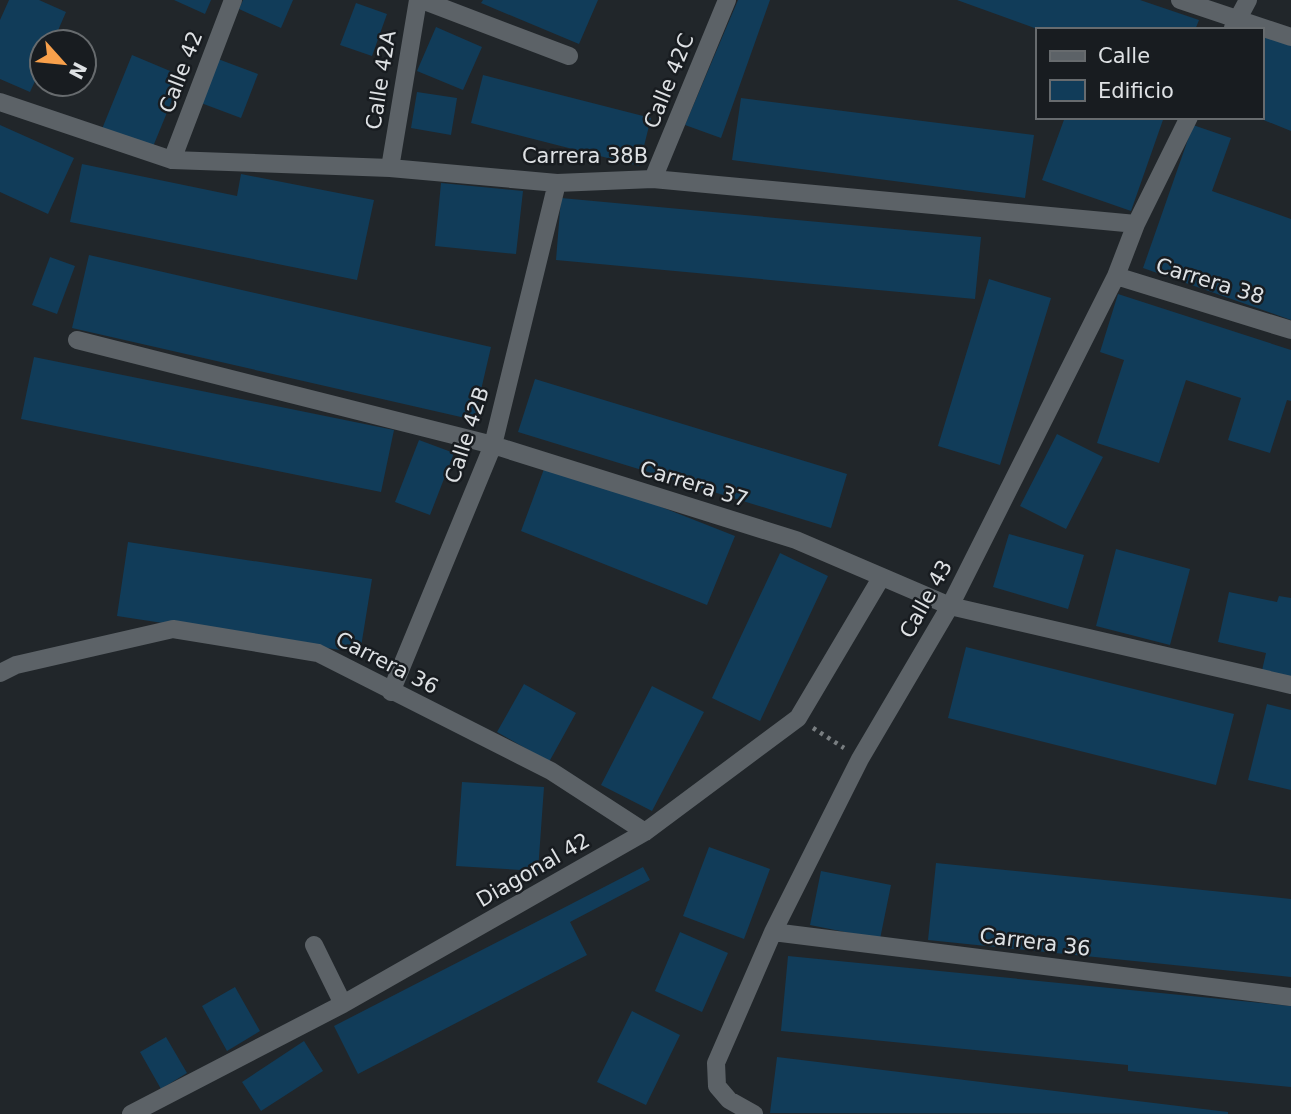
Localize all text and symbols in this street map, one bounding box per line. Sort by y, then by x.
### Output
north arrow [28,28,98,98]
street label: Calle 42 [154,28,208,116]
street label: Calle 42A [361,28,401,131]
legend [1036,28,1263,119]
street label: Calle 42C [639,30,699,132]
text: Calle [1098,44,1150,68]
text: N [65,59,92,83]
text: Edificio [1098,79,1174,103]
street label: Carrera 38B [522,144,648,168]
street label: Carrera 38 [1153,253,1267,309]
street label: Calle 42B [440,384,494,486]
street label: Carrera 37 [637,456,751,512]
street label: Calle 43 [895,556,957,642]
street label: Carrera 36 [332,627,442,699]
street label: Diagonal 42 [472,828,594,912]
street label: Carrera 36 [978,923,1092,961]

